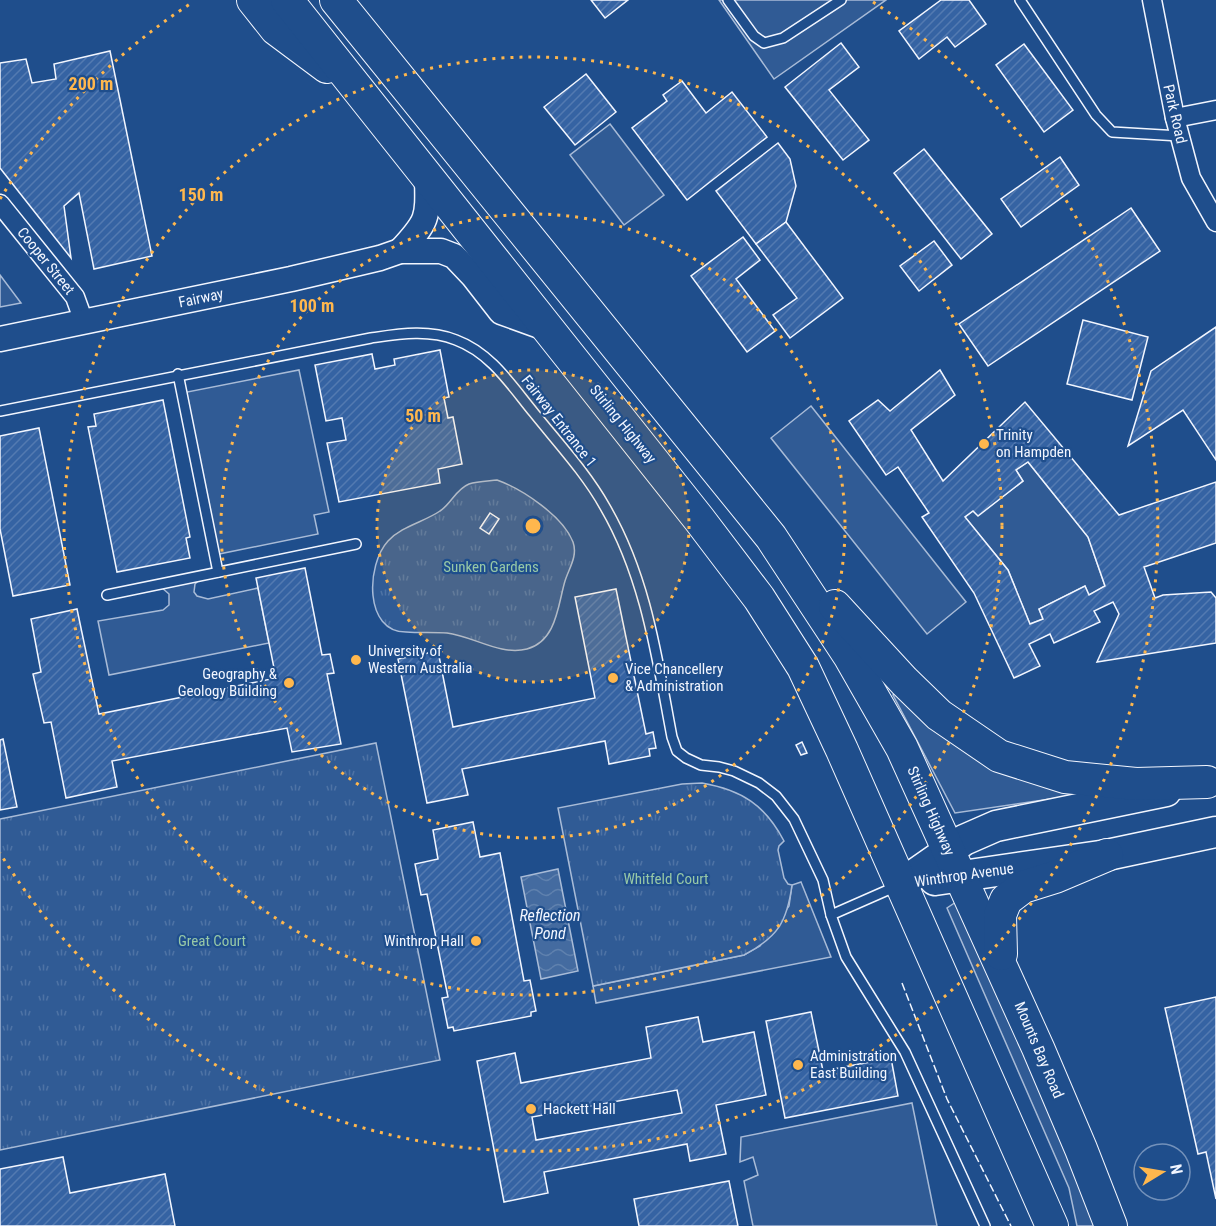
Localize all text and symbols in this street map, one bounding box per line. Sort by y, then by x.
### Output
text: 200 m [69,73,113,94]
street label: Park Road [1159,83,1191,145]
text: 150 m [179,184,223,205]
street label: Cooper Street [13,224,79,298]
street label: Fairway [177,284,225,312]
text: 100 m [290,295,334,316]
street label: Fairway Entrance 1 [518,372,600,470]
street label: Stirling Highway [586,381,660,467]
text: 50 m [405,405,441,426]
place label: Trinity on Hampden [996,426,1071,461]
marker: Trinity on Hampden [977,437,991,451]
centre of rings [523,516,543,536]
park label: Sunken Gardens [443,558,539,576]
place label: University of Western Australia [368,642,472,677]
marker: University of Western Australia [349,653,363,667]
place label: Vice Chancellery & Administration [625,660,724,695]
place label: Geography & Geology Building [178,665,278,700]
marker: Vice Chancellery & Administration [606,671,620,685]
marker: Geography & Geology Building [282,676,296,690]
street label: Stirling Highway [903,764,959,858]
street label: Winthrop Avenue [913,859,1015,891]
park label: Whitfeld Court [623,870,709,888]
water label: Reflection Pond [519,906,581,943]
park label: Great Court [178,932,246,950]
place label: Winthrop Hall [384,932,464,950]
marker: Winthrop Hall [469,934,483,948]
street label: Mounts Bay Road [1011,999,1067,1101]
place label: Administration East Building [810,1047,897,1082]
marker: Administration East Building [791,1058,805,1072]
place label: Hackett Hall [543,1100,616,1118]
marker: Hackett Hall [524,1102,538,1116]
north arrow [1132,1142,1192,1202]
text: N [1166,1163,1186,1176]

